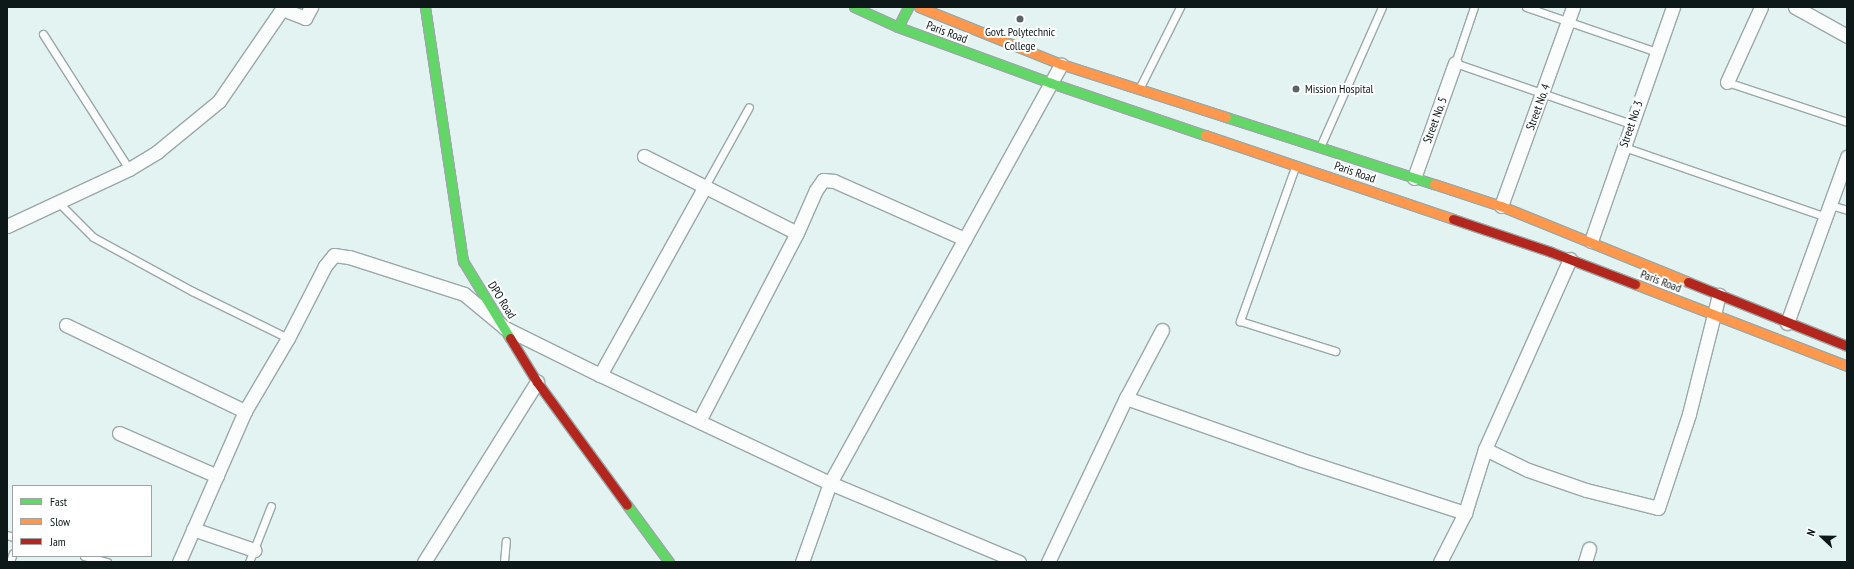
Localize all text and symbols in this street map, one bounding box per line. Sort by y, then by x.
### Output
marker: Govt. Polytechnic College [1015,14,1025,24]
street label: Paris Road [924,18,970,46]
place label: Govt. Polytechnic College [985,25,1055,53]
street label: Street No. 4 [1523,81,1553,133]
place label: Mission Hospital [1305,82,1373,96]
marker: Mission Hospital [1290,83,1302,95]
street label: Street No. 5 [1420,94,1450,146]
street label: Street No. 3 [1616,98,1646,150]
street label: Paris Road [1332,158,1378,186]
street label: Paris Road [1638,267,1684,295]
street label: DPO Road [485,279,519,321]
legend [12,485,152,557]
text: Fast [50,494,67,509]
text: Slow [50,514,70,529]
north arrow [1802,517,1842,557]
text: N [1803,527,1818,538]
text: Jam [50,534,66,549]

